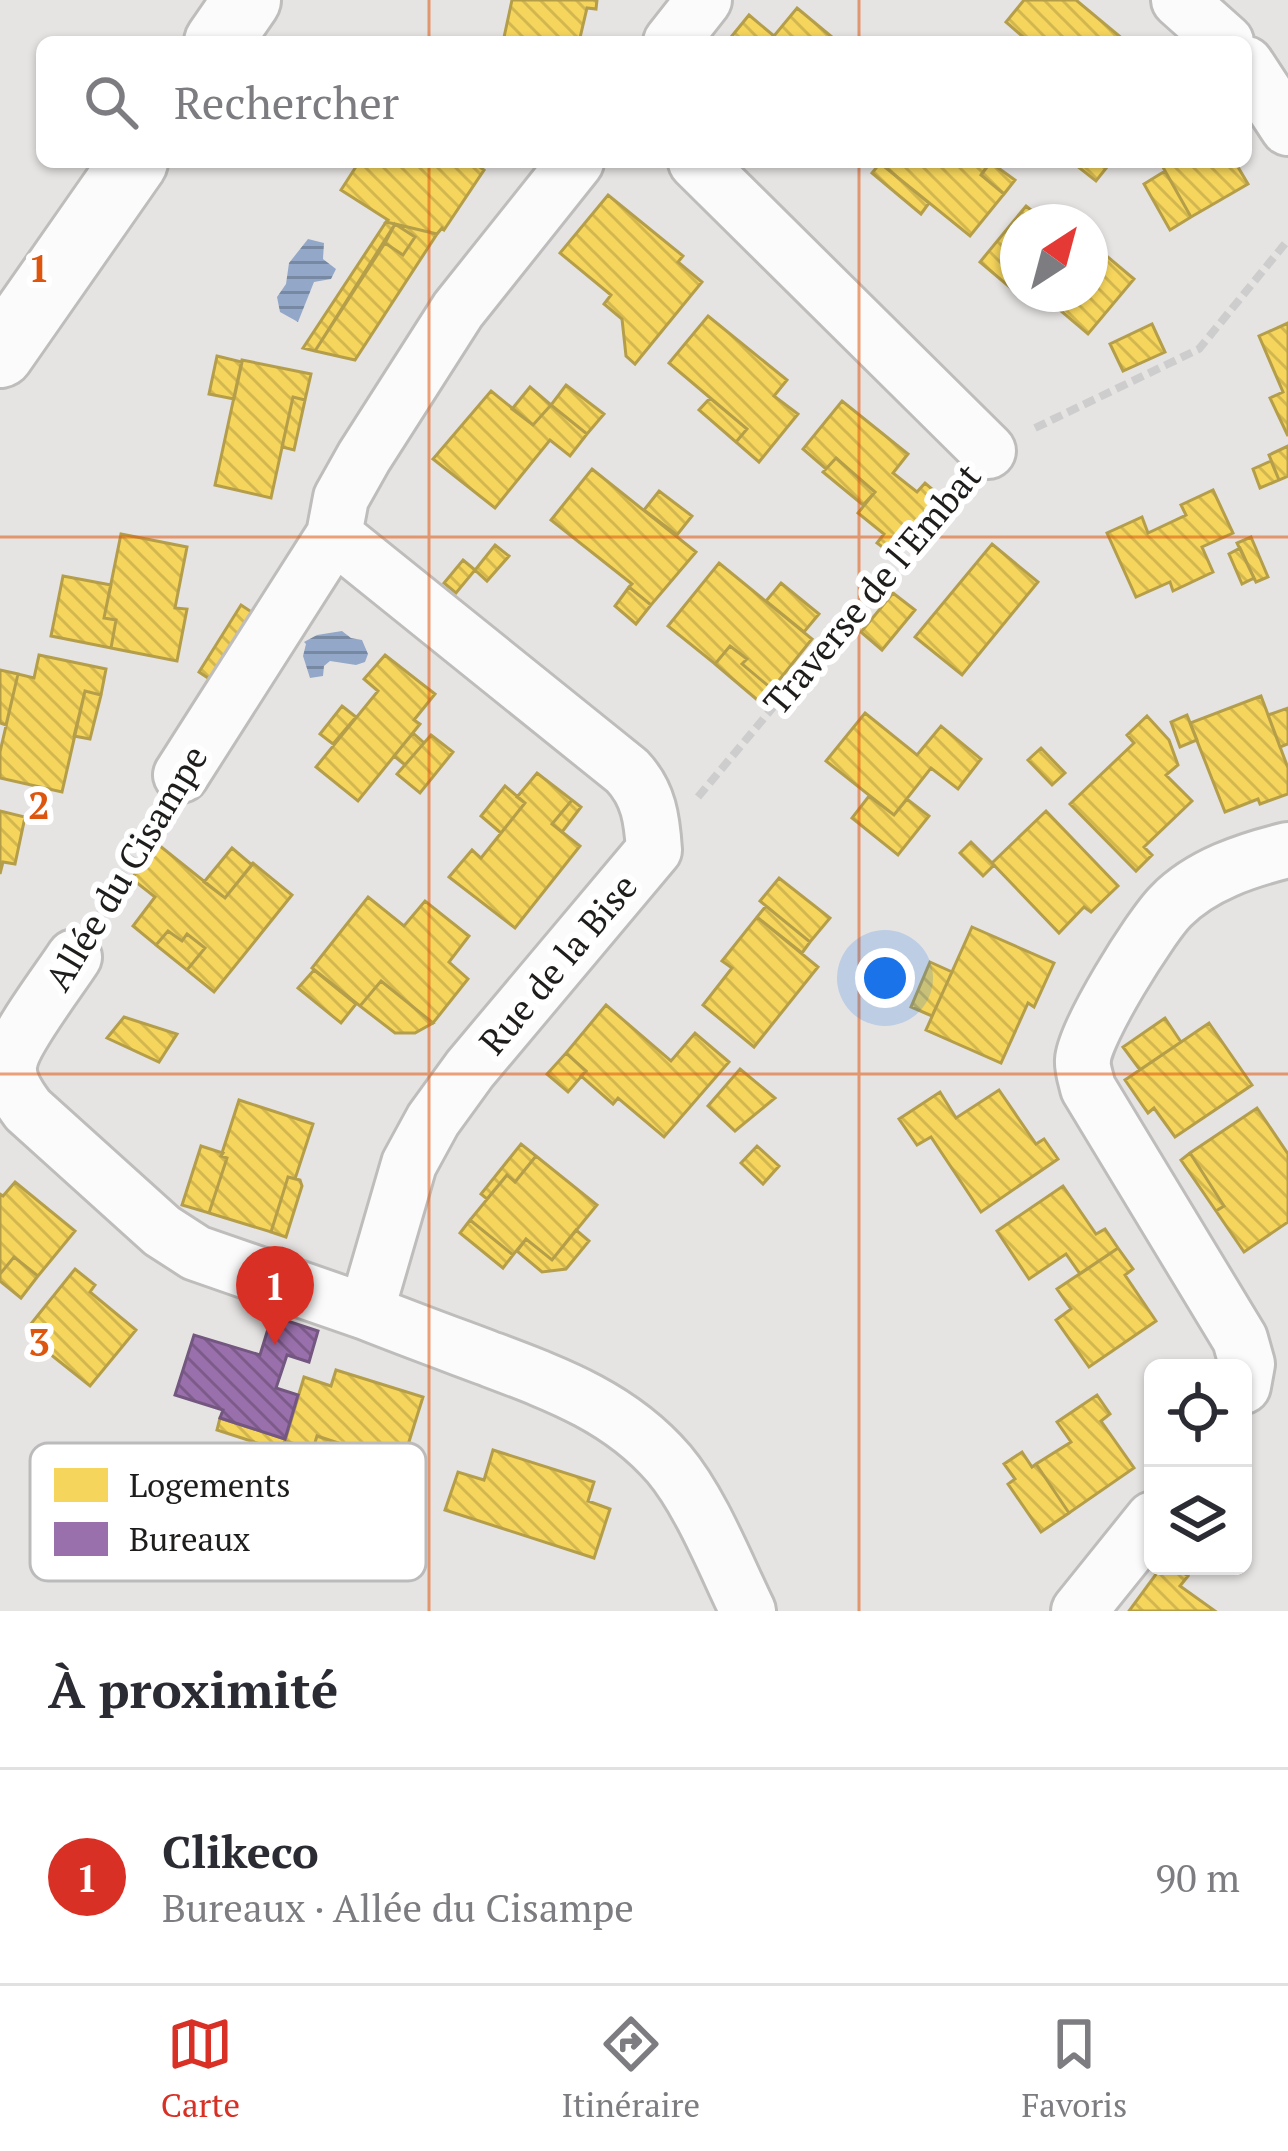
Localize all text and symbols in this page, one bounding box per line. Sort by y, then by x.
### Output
search box [36,36,1252,168]
icon: search [78,69,144,135]
text: Rechercher [174,72,399,132]
north arrow [1000,204,1108,312]
text: 1 [28,241,50,293]
street label: Traverse de l'Embat [753,453,991,724]
street label: Allée du Cisampe [34,737,217,999]
text: 2 [28,778,50,830]
street label: Rue de la Bise [468,864,647,1064]
your location [855,948,915,1008]
pin: 1 [236,1246,314,1345]
text: 3 [28,1315,50,1367]
map controls [1144,1359,1252,1575]
button: locate [1144,1359,1252,1467]
legend [30,1443,426,1581]
text: Logements [129,1463,291,1506]
button: layers [1144,1467,1252,1575]
text: Bureaux [129,1517,250,1560]
text: À proximité [48,1655,338,1723]
text: Clikeco [162,1821,319,1881]
text: 1 [76,1851,98,1903]
text: 90 m [1155,1851,1240,1903]
text: Bureaux · Allée du Cisampe [162,1881,634,1933]
tab: Carte [161,2011,240,2126]
tab: Itinéraire [561,2011,700,2126]
tab: Favoris [1021,2011,1127,2126]

